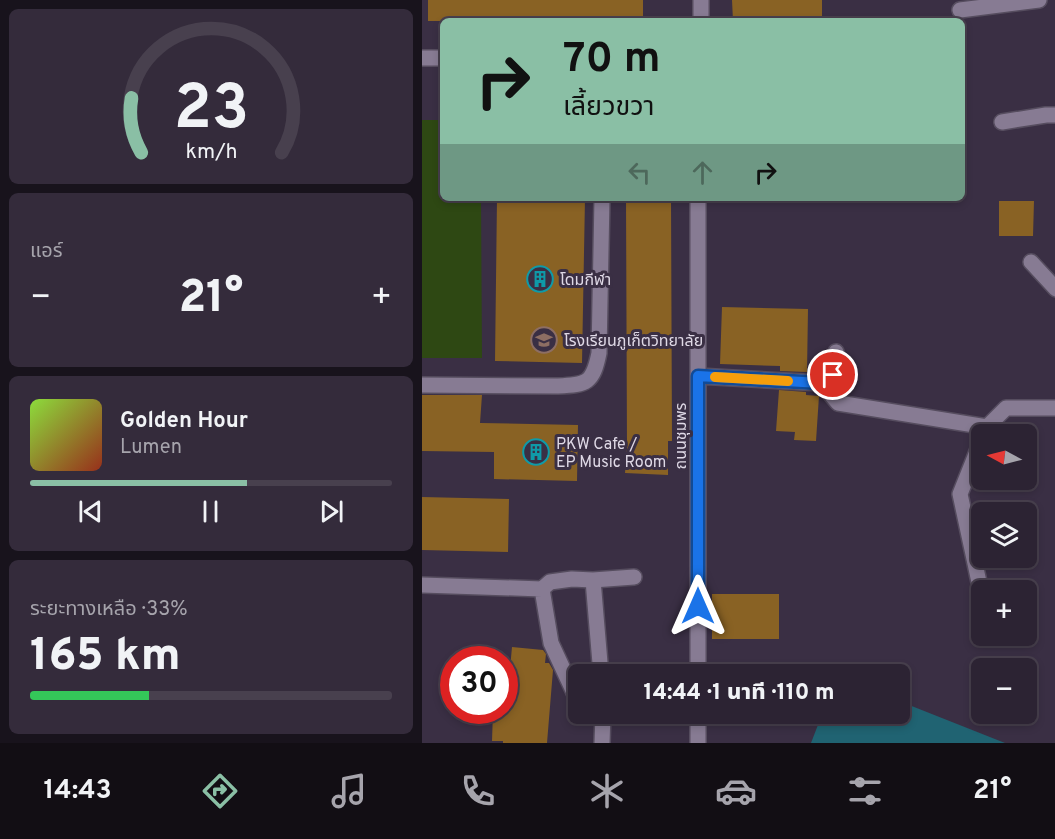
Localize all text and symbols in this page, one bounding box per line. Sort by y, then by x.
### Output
text: 70 m [563,34,661,87]
icon: right [464,42,542,120]
text: 23 [173,72,249,151]
text: เลี้ยวขวา [563,91,654,125]
text: km/h [185,140,237,167]
icon: left [623,156,656,189]
icon: ahead [686,156,719,189]
icon: right [749,156,782,189]
text: แอร์ [30,239,62,265]
building icon: โดมกีฬา [525,264,555,294]
text: 21° [179,271,243,328]
place label: โดมกีฬา [560,271,611,291]
text: − [30,278,51,320]
text: + [371,278,392,320]
school or university icon: โรงเรียนภูเก็ตวิทยาลัย [529,325,559,355]
place label: โรงเรียนภูเก็ตวิทยาลัย [564,332,703,352]
pin [807,349,858,400]
icon: arrive [816,358,849,391]
street label: ถนนชุมพร [672,402,692,469]
text: Golden Hour [120,408,248,435]
north arrow [971,424,1037,490]
map controls [971,424,1037,724]
text: Lumen [120,435,182,461]
place label: PKW Cafe / EP Music Room [556,435,666,473]
building icon: PKW Cafe / EP Music Room [521,437,551,467]
icon: previous [74,495,107,528]
icon: pause [194,495,227,528]
icon: next [315,495,348,528]
button: layers [971,502,1037,568]
position arrow [666,574,730,638]
button: + [971,580,1037,646]
text: ระยะทางเหลือ · 33% [30,597,188,623]
text: 165 km [30,629,181,686]
speed limit sign: 30 [440,646,518,724]
button: − [971,658,1037,724]
text: 14:44 · 1 นาที · 110 m [644,680,834,707]
icon: directions [199,770,241,812]
icon: music [328,770,370,812]
icon: phone [457,770,499,812]
icon: climate [586,770,628,812]
icon: car [715,770,757,812]
icon: filters [844,770,886,812]
text: 14:43 [44,774,112,808]
text: 21° [973,774,1011,808]

